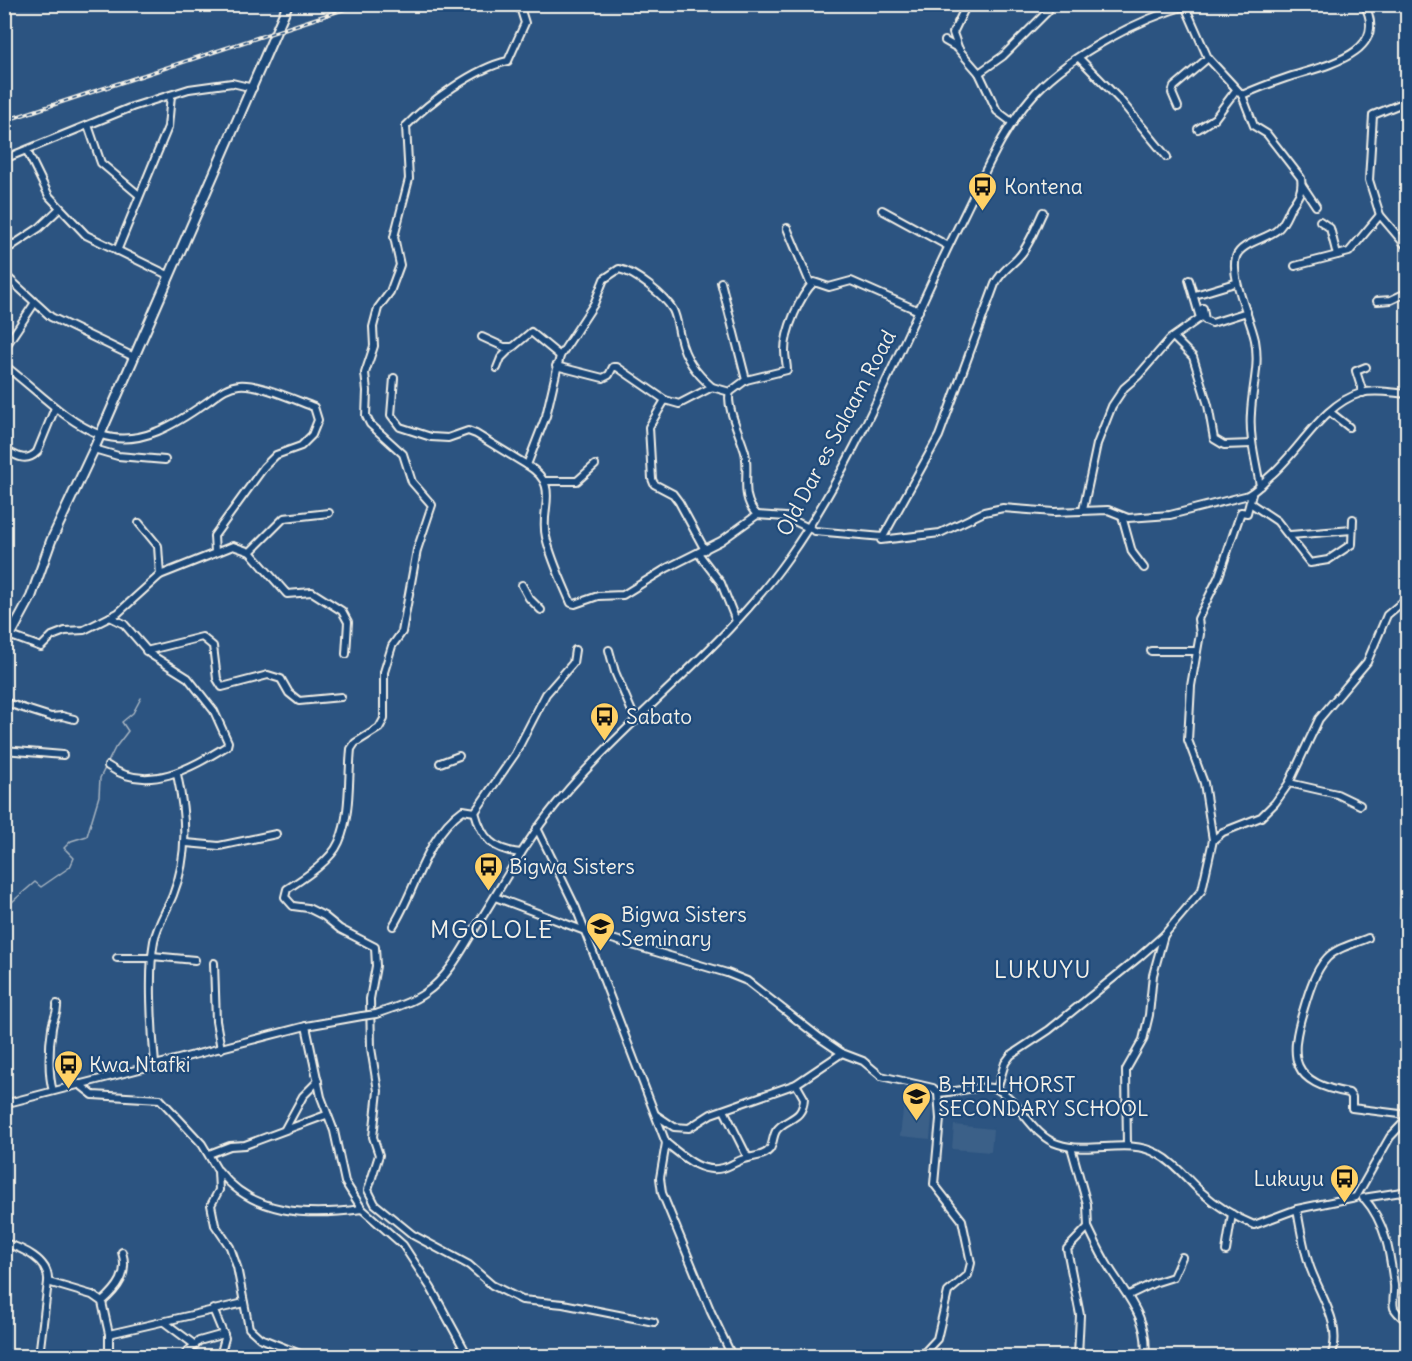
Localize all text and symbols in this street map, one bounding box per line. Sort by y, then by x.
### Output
bus stop icon: Kontena [967,170,999,212]
place label: Kontena [1004,173,1083,200]
street label: Old Dar es Salaam Road [770,325,902,541]
bus stop icon: Sabato [589,700,621,742]
place label: Sabato [626,703,692,730]
bus stop icon: Bigwa Sisters [472,850,504,892]
place label: Bigwa Sisters [509,853,635,880]
place label: Bigwa Sisters Seminary [621,901,747,952]
school or university icon: Bigwa Sisters Seminary [584,910,616,952]
district label: MGOLOLE [430,914,554,944]
district label: LUKUYU [994,954,1092,984]
bus stop icon: Kwa Ntafki [52,1048,84,1090]
place label: Kwa Ntafki [89,1051,191,1078]
place label: B. HILLHORST SECONDARY SCHOOL [938,1071,1148,1122]
school or university icon: B. HILLHORST SECONDARY SCHOOL [901,1080,933,1122]
bus stop icon: Lukuyu [1329,1162,1361,1204]
place label: Lukuyu [1254,1165,1324,1192]

